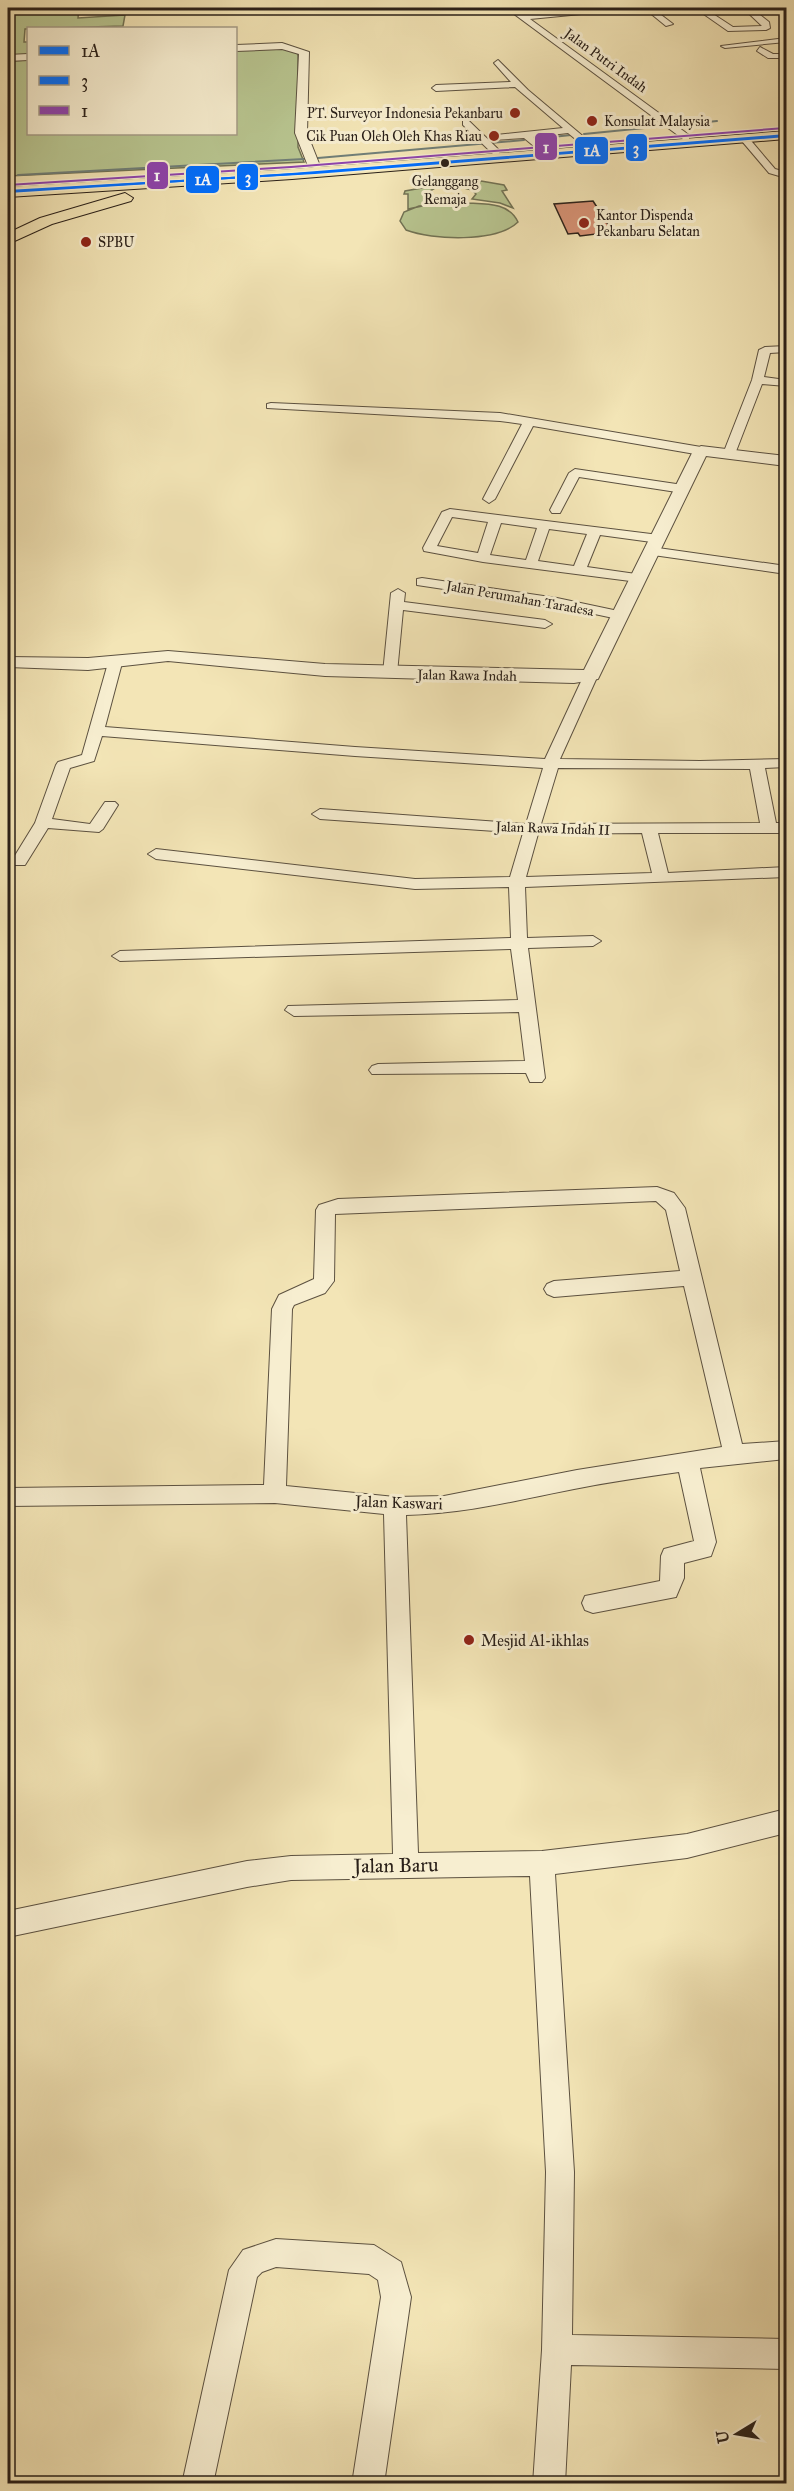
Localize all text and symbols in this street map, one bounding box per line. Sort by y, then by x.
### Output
street label: Jalan Putri Indah [559,23,651,97]
legend [27,27,237,135]
text: 1A [81,40,100,62]
text: 3 [81,70,88,92]
text: 1 [81,100,88,122]
place label: PT. Surveyor Indonesia Pekanbaru [307,105,504,122]
marker: PT. Surveyor Indonesia Pekanbaru [508,106,522,120]
place label: Konsulat Malaysia [604,113,710,130]
marker: Konsulat Malaysia [585,114,599,128]
place label: Cik Puan Oleh Oleh Khas Riau [306,128,483,145]
marker: Cik Puan Oleh Oleh Khas Riau [487,129,501,143]
line badge: 1 [534,132,558,161]
line badge: 3 [625,133,648,162]
line badge: 1A [574,136,609,165]
text: 1 [543,138,550,157]
text: 3 [633,139,639,159]
text: 1A [583,141,601,160]
marker: Gelanggang Remaja [439,157,451,169]
line badge: 1 [146,161,169,190]
line badge: 3 [236,163,259,191]
line badge: 1A [185,165,220,194]
text: 1 [154,166,161,185]
text: 3 [245,168,251,188]
text: 1A [194,170,212,189]
place label: Gelanggang Remaja [412,173,479,208]
place label: Kantor Dispenda Pekanbaru Selatan [596,207,700,240]
marker: Kantor Dispenda Pekanbaru Selatan [577,216,591,230]
place label: SPBU [98,234,135,251]
marker: SPBU [79,235,93,249]
street label: Jalan Perumahan Taradesa [443,577,595,621]
street label: Jalan Rawa Indah [415,666,517,686]
street label: Jalan Rawa Indah II [493,818,611,840]
street label: Jalan Kaswari [353,1491,444,1515]
place label: Mesjid Al-ikhlas [481,1631,589,1650]
marker: Mesjid Al-ikhlas [462,1633,476,1647]
street label: Jalan Baru [351,1852,439,1879]
north arrow [707,2404,767,2464]
text: U [712,2428,733,2445]

